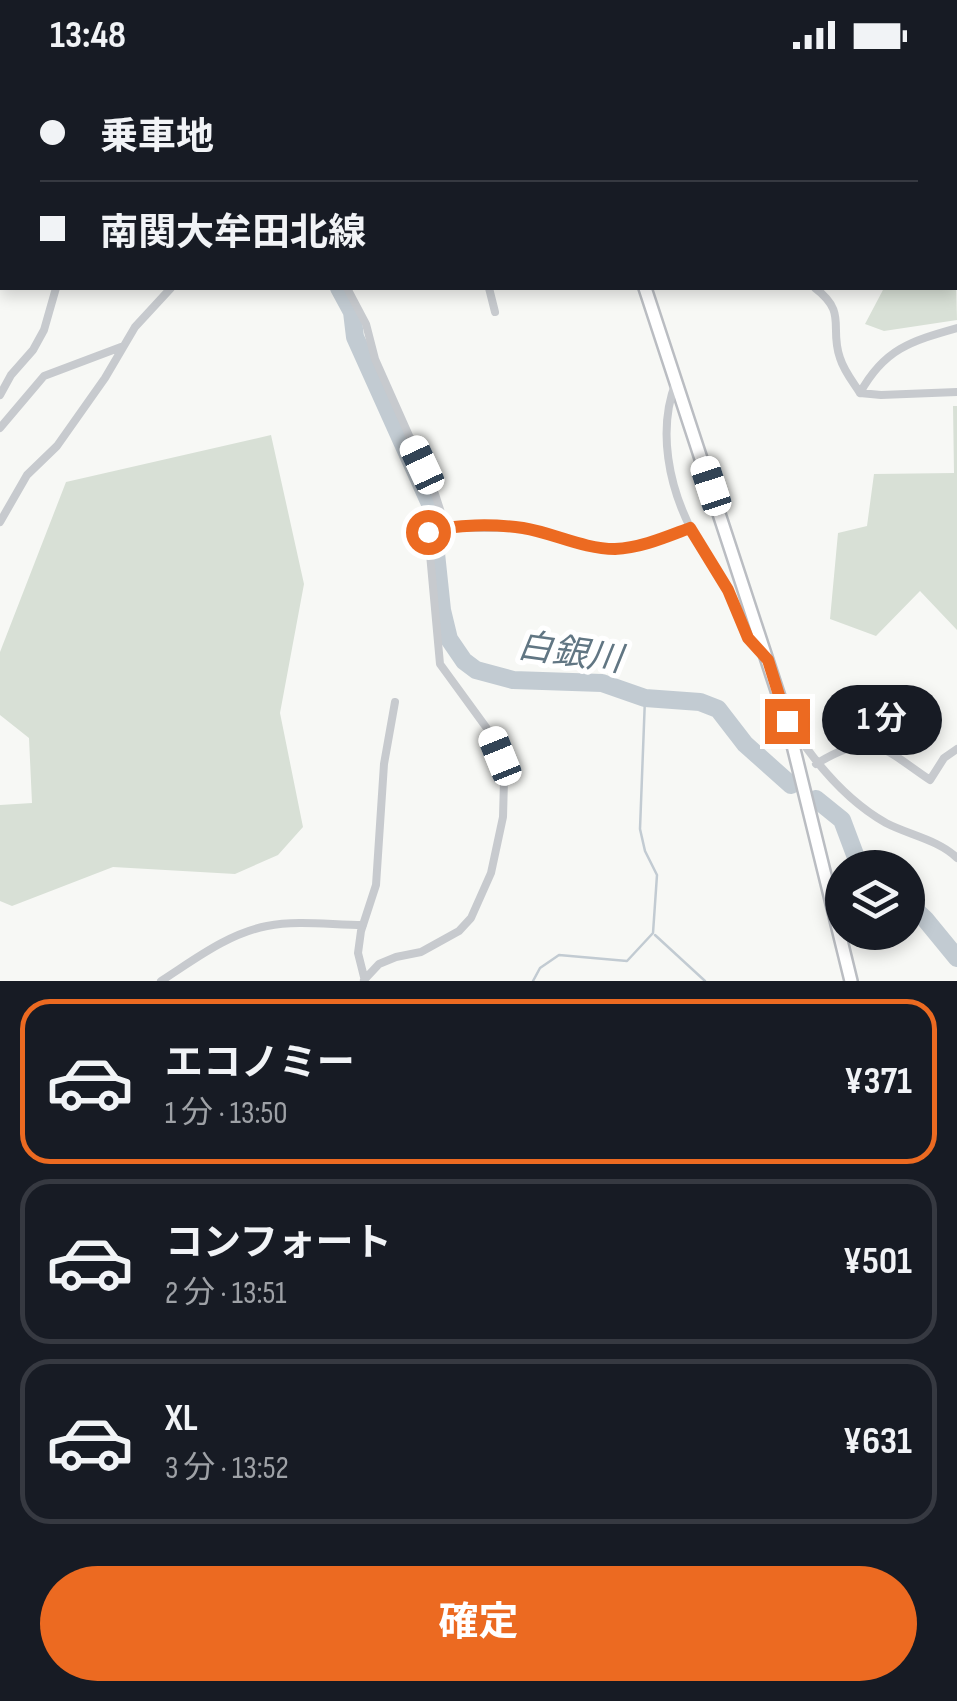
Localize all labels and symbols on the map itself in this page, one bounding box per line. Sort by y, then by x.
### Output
car [396,431,448,499]
car [687,453,735,519]
route start [406,510,451,555]
water label: 白銀川 [515,625,629,683]
callout: 1 分 [822,686,942,756]
route end [765,699,810,744]
car [475,723,525,789]

